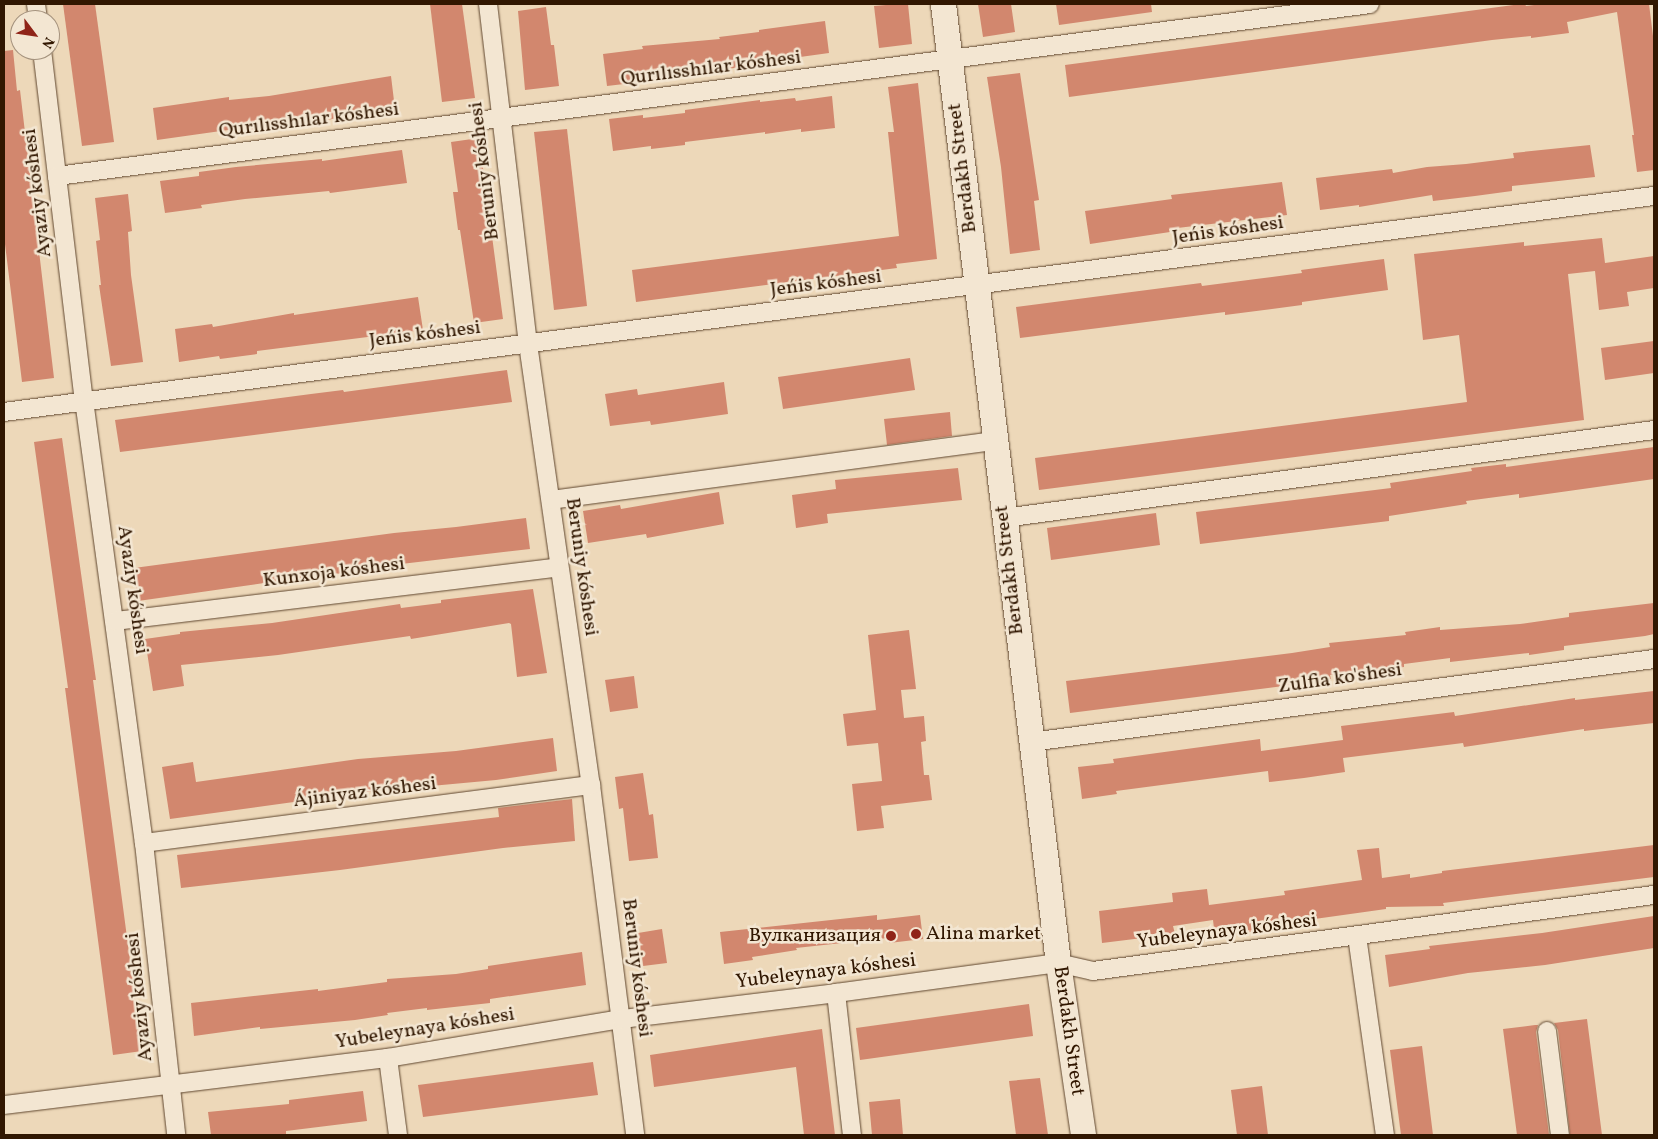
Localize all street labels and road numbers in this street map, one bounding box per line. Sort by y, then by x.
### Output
street label: Qurılısshılar kóshesi [619,46,803,92]
street label: Qurılısshılar kóshesi [217,98,401,144]
street label: Beruniy kóshesi [465,100,505,242]
street label: Berdakh Street [943,102,983,234]
street label: Ayaziy kóshesi [18,127,58,259]
street label: Jeńis kóshesi [1171,211,1285,251]
street label: Jeńis kóshesi [769,265,883,303]
street label: Jeńis kóshesi [368,316,482,354]
street label: Beruniy kóshesi [559,496,603,638]
street label: Berdakh Street [990,504,1030,636]
street label: Ayaziy kóshesi [111,524,153,656]
street label: Kunxoja kóshesi [262,552,406,594]
street label: Zulfia ko'shesi [1276,658,1404,700]
street label: Ájiniyaz kóshesi [292,772,438,814]
street label: Beruniy kóshesi [616,897,656,1039]
street label: Yubeleynaya kóshesi [1136,909,1318,955]
street label: Ayaziy kóshesi [121,931,159,1063]
street label: Yubeleynaya kóshesi [735,949,917,995]
street label: Berdakh Street [1047,965,1089,1097]
street label: Yubeleynaya kóshesi [334,1003,516,1055]

